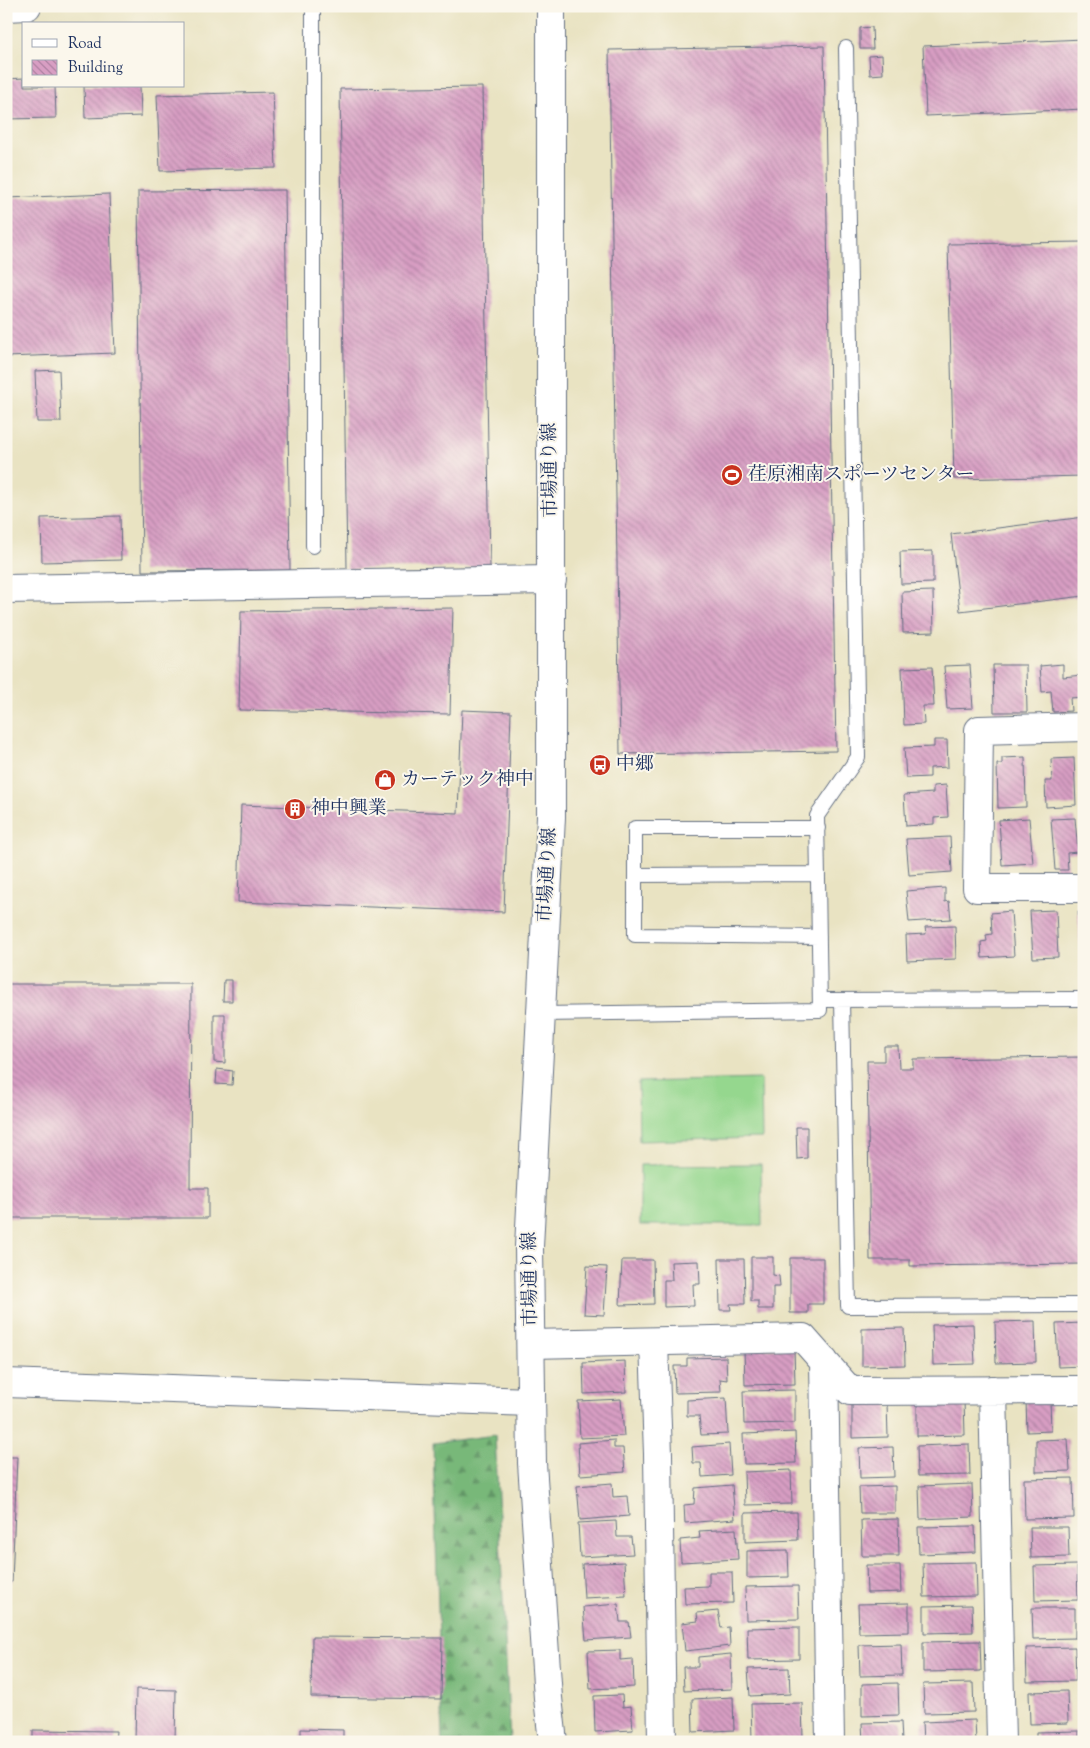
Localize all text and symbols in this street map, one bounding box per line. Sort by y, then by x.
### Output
legend [22,22,185,88]
text: Road [68,34,102,55]
text: Building [68,58,123,79]
street label: 市場通り線 [537,422,565,518]
place label: 荏原湘南スポーツセンター [748,462,974,489]
sports icon: 荏原湘南スポーツセンター [720,463,744,487]
place label: 中郷 [616,752,654,779]
bus stop icon: 中郷 [588,753,612,777]
place label: カーテック神中 [401,767,534,794]
shop icon: カーテック神中 [373,768,397,792]
place label: 神中興業 [311,796,387,823]
building icon: 神中興業 [283,797,307,821]
street label: 市場通り線 [532,827,564,923]
street label: 市場通り線 [517,1231,545,1327]

